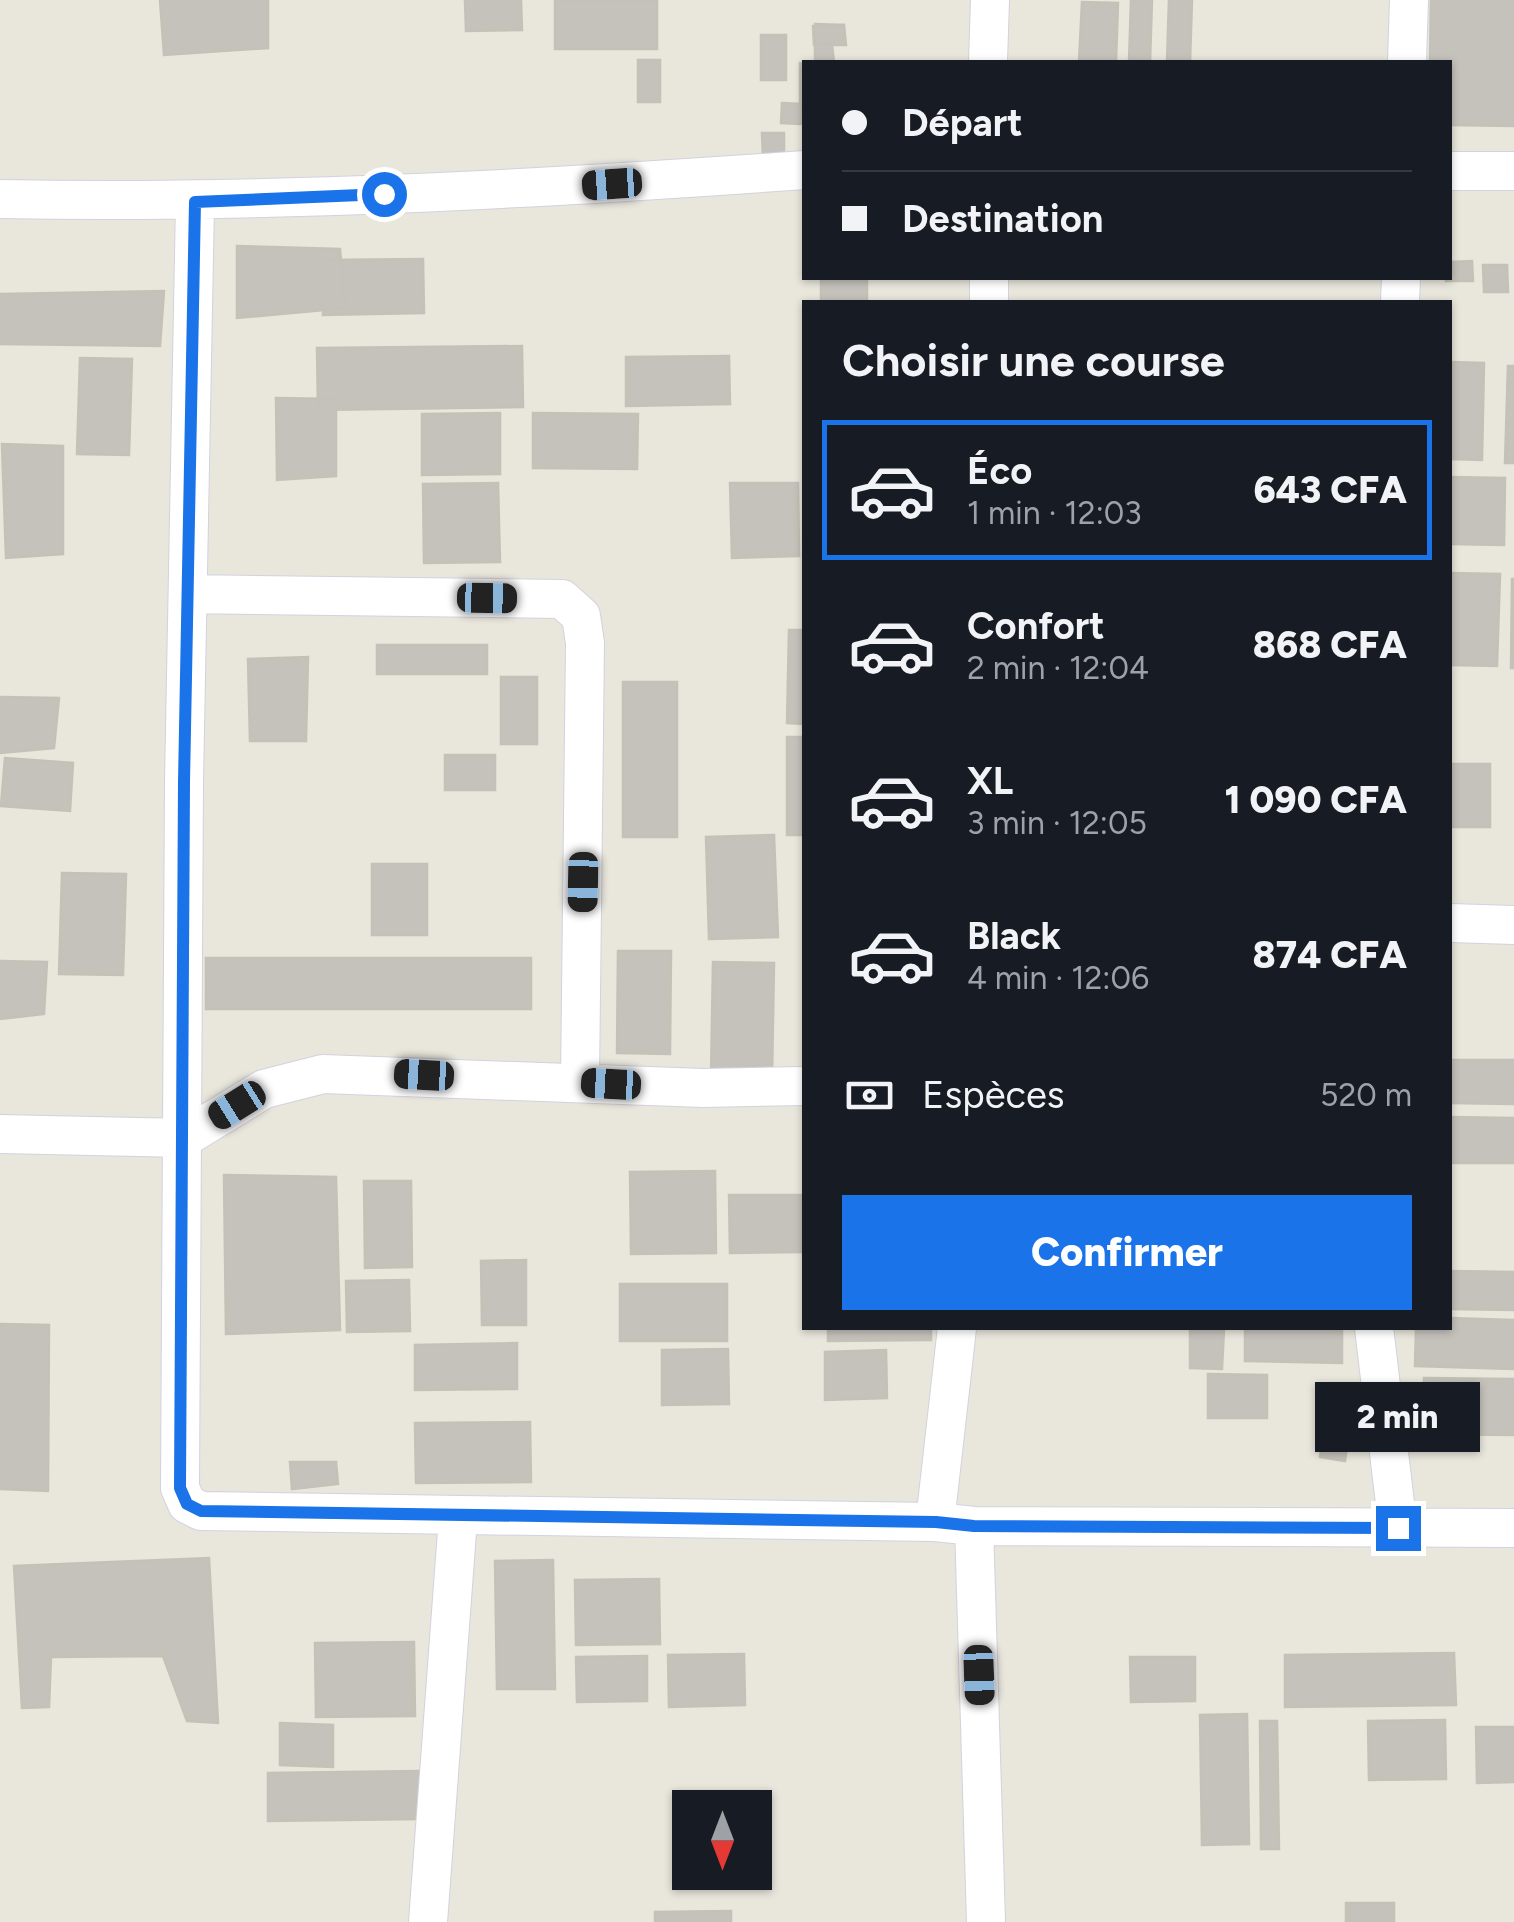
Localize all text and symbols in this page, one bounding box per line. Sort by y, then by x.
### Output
text: Départ [902,100,1023,146]
car [581,167,643,201]
route start [362,172,407,217]
text: Destination [902,196,1103,242]
text: Choisir une course [842,333,1225,387]
icon: car [847,445,937,535]
text: Éco [967,448,1032,494]
text: 643 CFA [1254,467,1407,513]
text: 1 min · 12:03 [967,494,1142,532]
car [457,582,517,614]
icon: car [847,600,937,690]
text: Confort [967,603,1104,649]
text: 868 CFA [1253,622,1407,668]
text: 2 min · 12:04 [967,649,1149,687]
icon: car [847,755,937,845]
text: XL [967,758,1013,804]
text: 1 090 CFA [1225,777,1407,823]
text: 3 min · 12:05 [967,804,1147,842]
car [567,852,599,912]
icon: car [847,910,937,1000]
text: Black [967,913,1061,959]
text: 874 CFA [1252,932,1407,978]
text: 4 min · 12:06 [967,959,1149,997]
car [393,1058,455,1092]
car [580,1067,642,1101]
icon: cash [842,1068,897,1123]
text: Espèces [922,1072,1064,1118]
car [204,1076,270,1134]
text: 520 m [1320,1076,1412,1114]
button: Confirmer [842,1195,1412,1310]
callout: 2 min [1316,1383,1480,1453]
text: 2 min [1357,1398,1438,1436]
route end [1376,1506,1421,1551]
car [963,1644,995,1706]
north arrow [672,1790,772,1890]
map controls [672,1790,772,1890]

